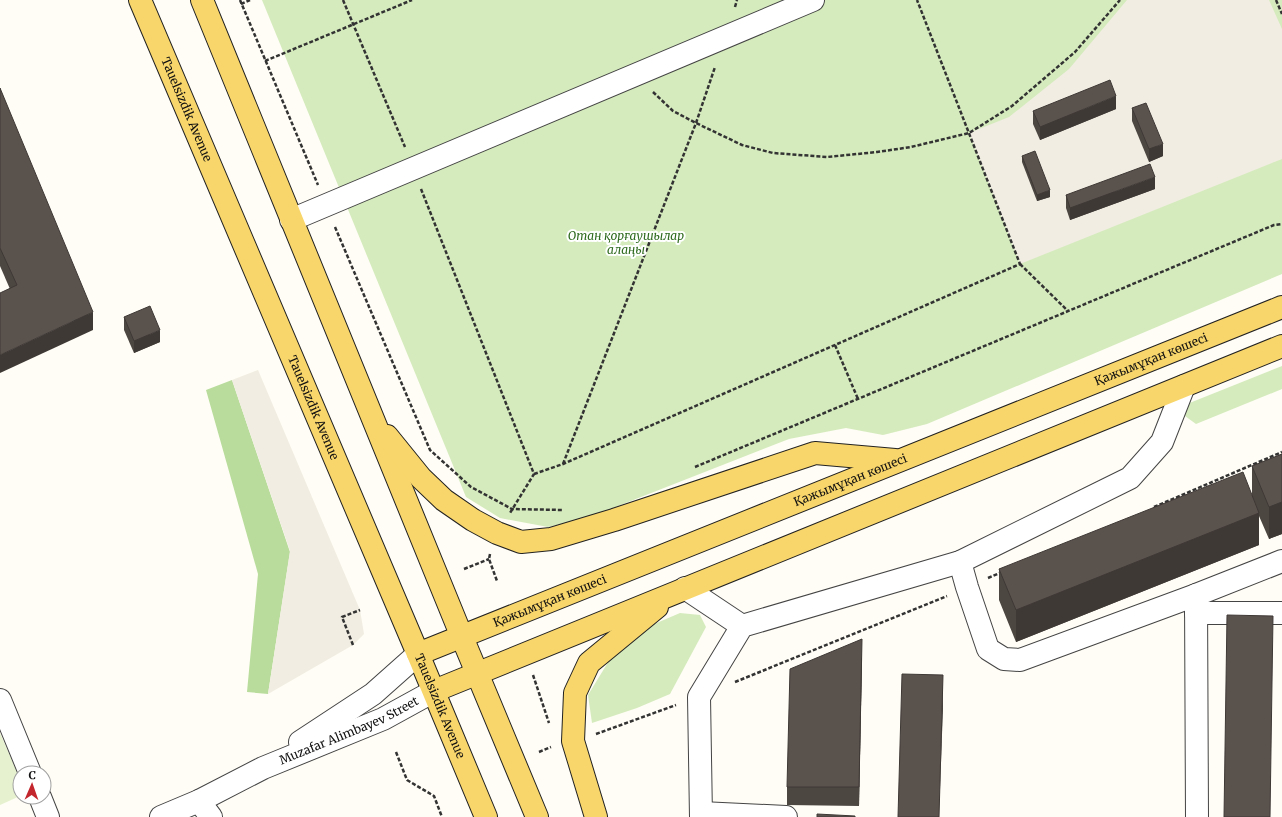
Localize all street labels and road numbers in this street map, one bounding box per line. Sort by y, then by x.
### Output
street label: Tauelsizdik Avenue [158,55,216,164]
street label: Қажымұқан көшесі [1092,330,1210,389]
street label: Tauelsizdik Avenue [285,353,343,462]
street label: Қажымұқан көшесі [791,450,909,509]
street label: Қажымұқан көшесі [491,571,609,630]
street label: Tauelsizdik Avenue [412,651,469,760]
street label: Muzafar Alimbayev Street [277,693,421,767]

